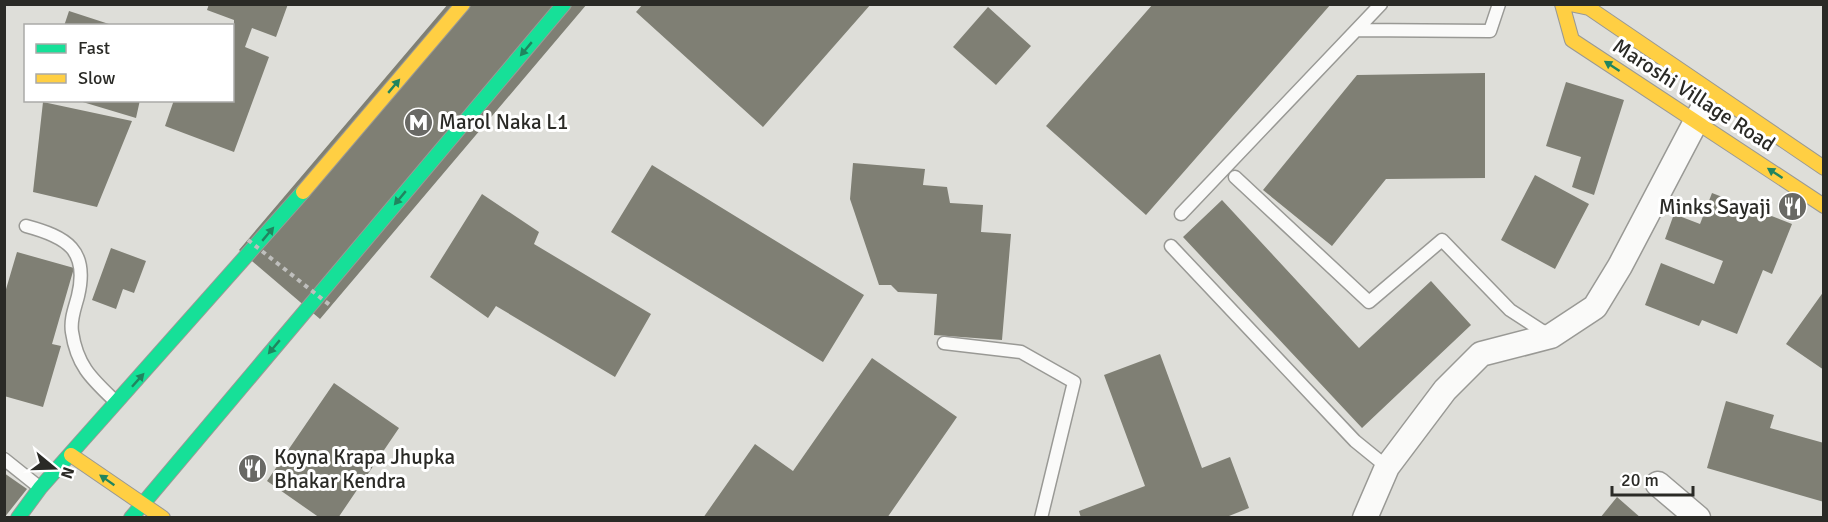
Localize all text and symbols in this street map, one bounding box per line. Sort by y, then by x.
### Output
legend [24,24,234,102]
street label: Maroshi Village Road [1608,33,1780,157]
text: Fast [78,37,110,59]
one-way arrow [520,41,533,57]
one-way arrow [1604,61,1620,72]
text: Slow [78,67,115,89]
one-way arrow [387,79,400,94]
metro station icon: Marol Naka L1 [402,106,434,138]
place label: Marol Naka L1 [439,109,568,135]
one-way arrow [1766,168,1783,179]
one-way arrow [394,190,407,206]
restaurant icon: Minks Sayaji [1776,191,1808,223]
place label: Minks Sayaji [1659,194,1771,220]
one-way arrow [261,226,274,242]
one-way arrow [268,339,281,355]
one-way arrow [131,373,144,388]
north arrow [24,438,84,498]
place label: Koyna Krapa Jhupka Bhakar Kendra [274,444,455,494]
restaurant icon: Koyna Krapa Jhupka Bhakar Kendra [237,453,269,485]
scale bar [1612,459,1693,497]
text: N [56,464,79,481]
text: 20 m [1621,469,1659,491]
one-way arrow [99,475,115,486]

